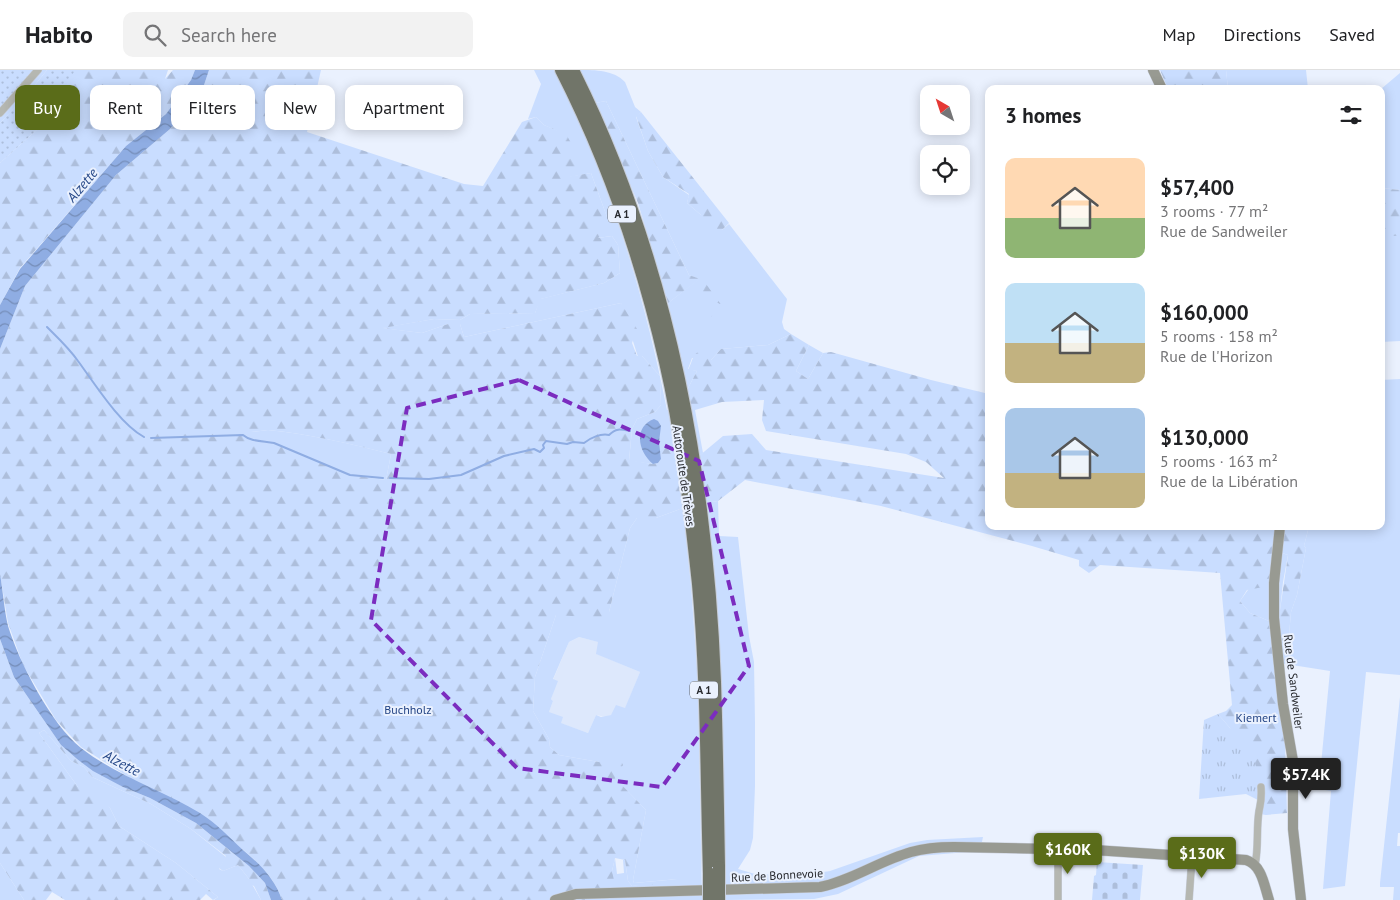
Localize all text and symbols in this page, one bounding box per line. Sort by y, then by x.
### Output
search box [123,12,473,57]
text: Habito [25,19,93,50]
icon: search [141,21,169,49]
text: Search here [181,23,277,47]
text: Map [1163,23,1195,46]
text: Directions [1223,23,1301,46]
text: Saved [1329,23,1375,46]
chip: Buy [15,85,80,130]
chip: Rent [90,85,161,130]
chip: Filters [171,85,255,130]
chip: New [265,85,335,130]
chip: Apartment [345,85,463,130]
north arrow [920,85,970,135]
map controls [920,85,970,195]
icon: filters [1337,101,1365,129]
text: 3 homes [1005,102,1081,129]
button: locate [920,145,970,195]
water label: Alzette [62,164,102,207]
text: $57,400 [1160,174,1234,201]
icon: home [1045,178,1105,238]
text: 3 rooms · 77 m² [1160,201,1268,221]
road number: A 1 [608,206,636,222]
text: Rue de Sandweiler [1160,221,1287,241]
text: $160,000 [1160,299,1249,326]
icon: home [1045,303,1105,363]
text: 5 rooms · 158 m² [1160,326,1278,346]
text: Rue de l'Horizon [1160,346,1273,366]
text: $130,000 [1160,424,1249,451]
street label: Autoroute de Trèves [670,425,698,527]
icon: home [1045,428,1105,488]
text: 5 rooms · 163 m² [1160,451,1278,471]
text: Rue de la Libération [1160,471,1298,491]
street label: Rue de Sandweiler [1281,634,1307,730]
road number: A 1 [690,682,718,698]
park label: Buchholz [384,702,432,717]
park label: Kiemert [1236,710,1276,725]
water label: Alzette [100,745,144,780]
pin: $57.4K [1265,758,1347,800]
text: $57.4K [1282,764,1330,784]
pin: $160K [1033,832,1103,875]
pin: $130K [1167,836,1237,879]
text: $160K [1045,839,1091,859]
text: $130K [1179,843,1225,863]
street label: Rue de Bonnevoie [730,865,824,885]

